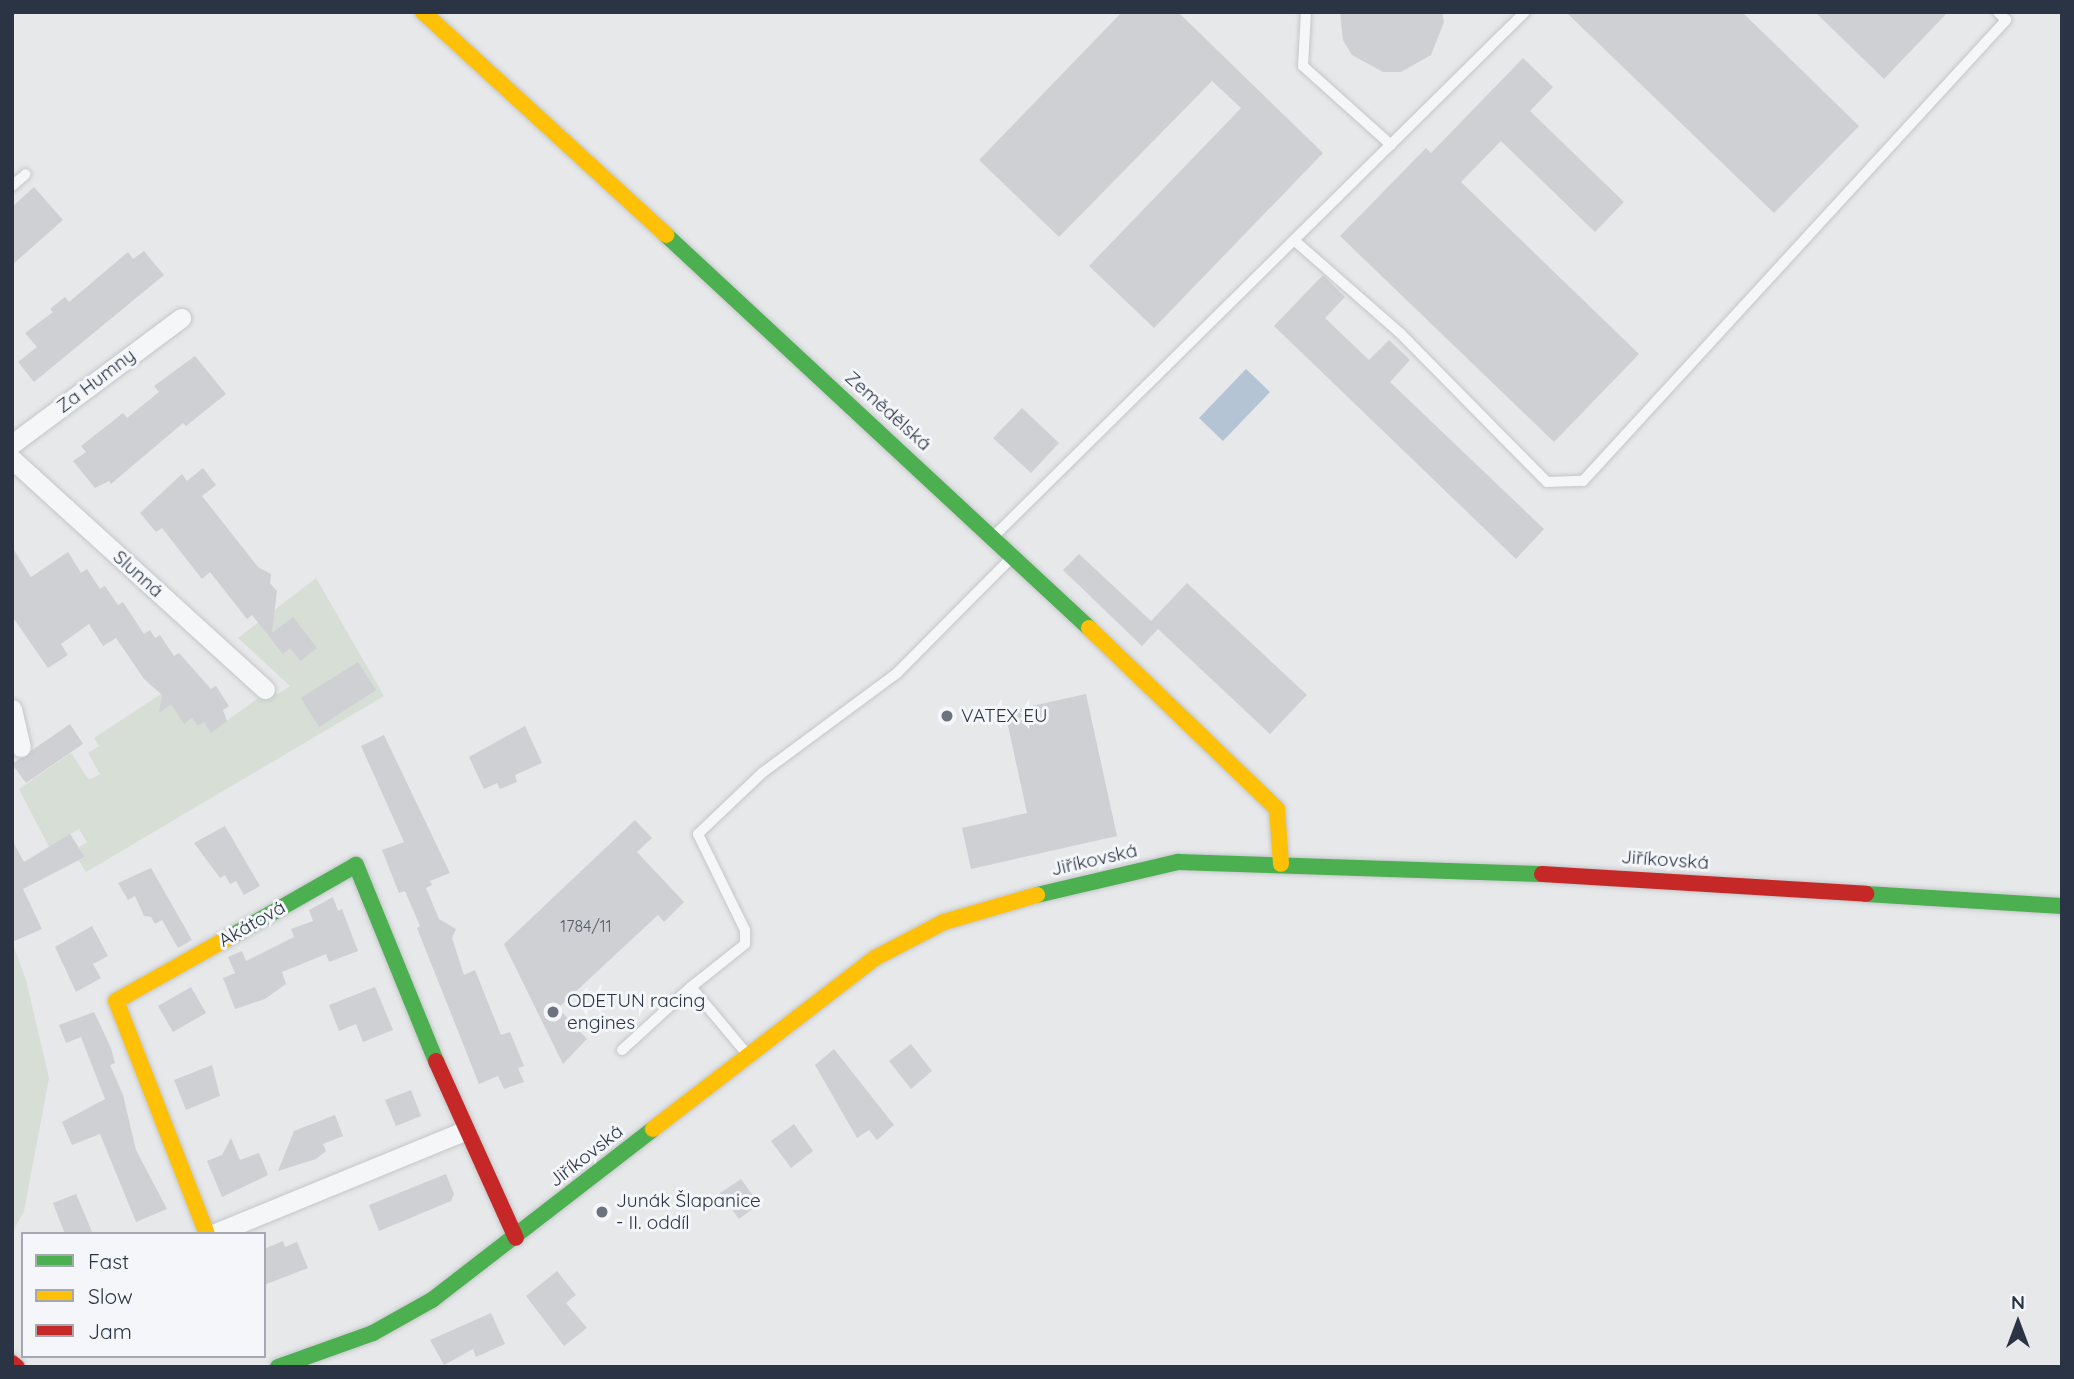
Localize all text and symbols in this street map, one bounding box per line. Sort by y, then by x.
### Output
street label: Za Humny [52,344,140,418]
street label: Zemědělská [840,366,936,456]
street label: Slunná [108,546,168,602]
place label: VATEX EU [961,705,1048,727]
marker: VATEX EU [939,708,955,724]
street label: Jiříkovská [1049,839,1139,881]
street label: Jiříkovská [1620,846,1710,874]
street label: Akátová [215,896,289,952]
house number: 1784/11 [560,916,612,936]
place label: ODETUN racing engines [567,990,705,1034]
marker: ODETUN racing engines [545,1004,561,1020]
street label: Jiříkovská [544,1120,628,1192]
place label: Junák Šlapanice - II. oddíl [616,1190,761,1234]
marker: Junák Šlapanice - II. oddíl [594,1204,610,1220]
legend [21,1232,266,1358]
text: Fast [88,1248,129,1274]
text: Slow [88,1283,133,1309]
north arrow [1983,1288,2053,1358]
text: N [2011,1290,2025,1314]
text: Jam [88,1318,132,1344]

